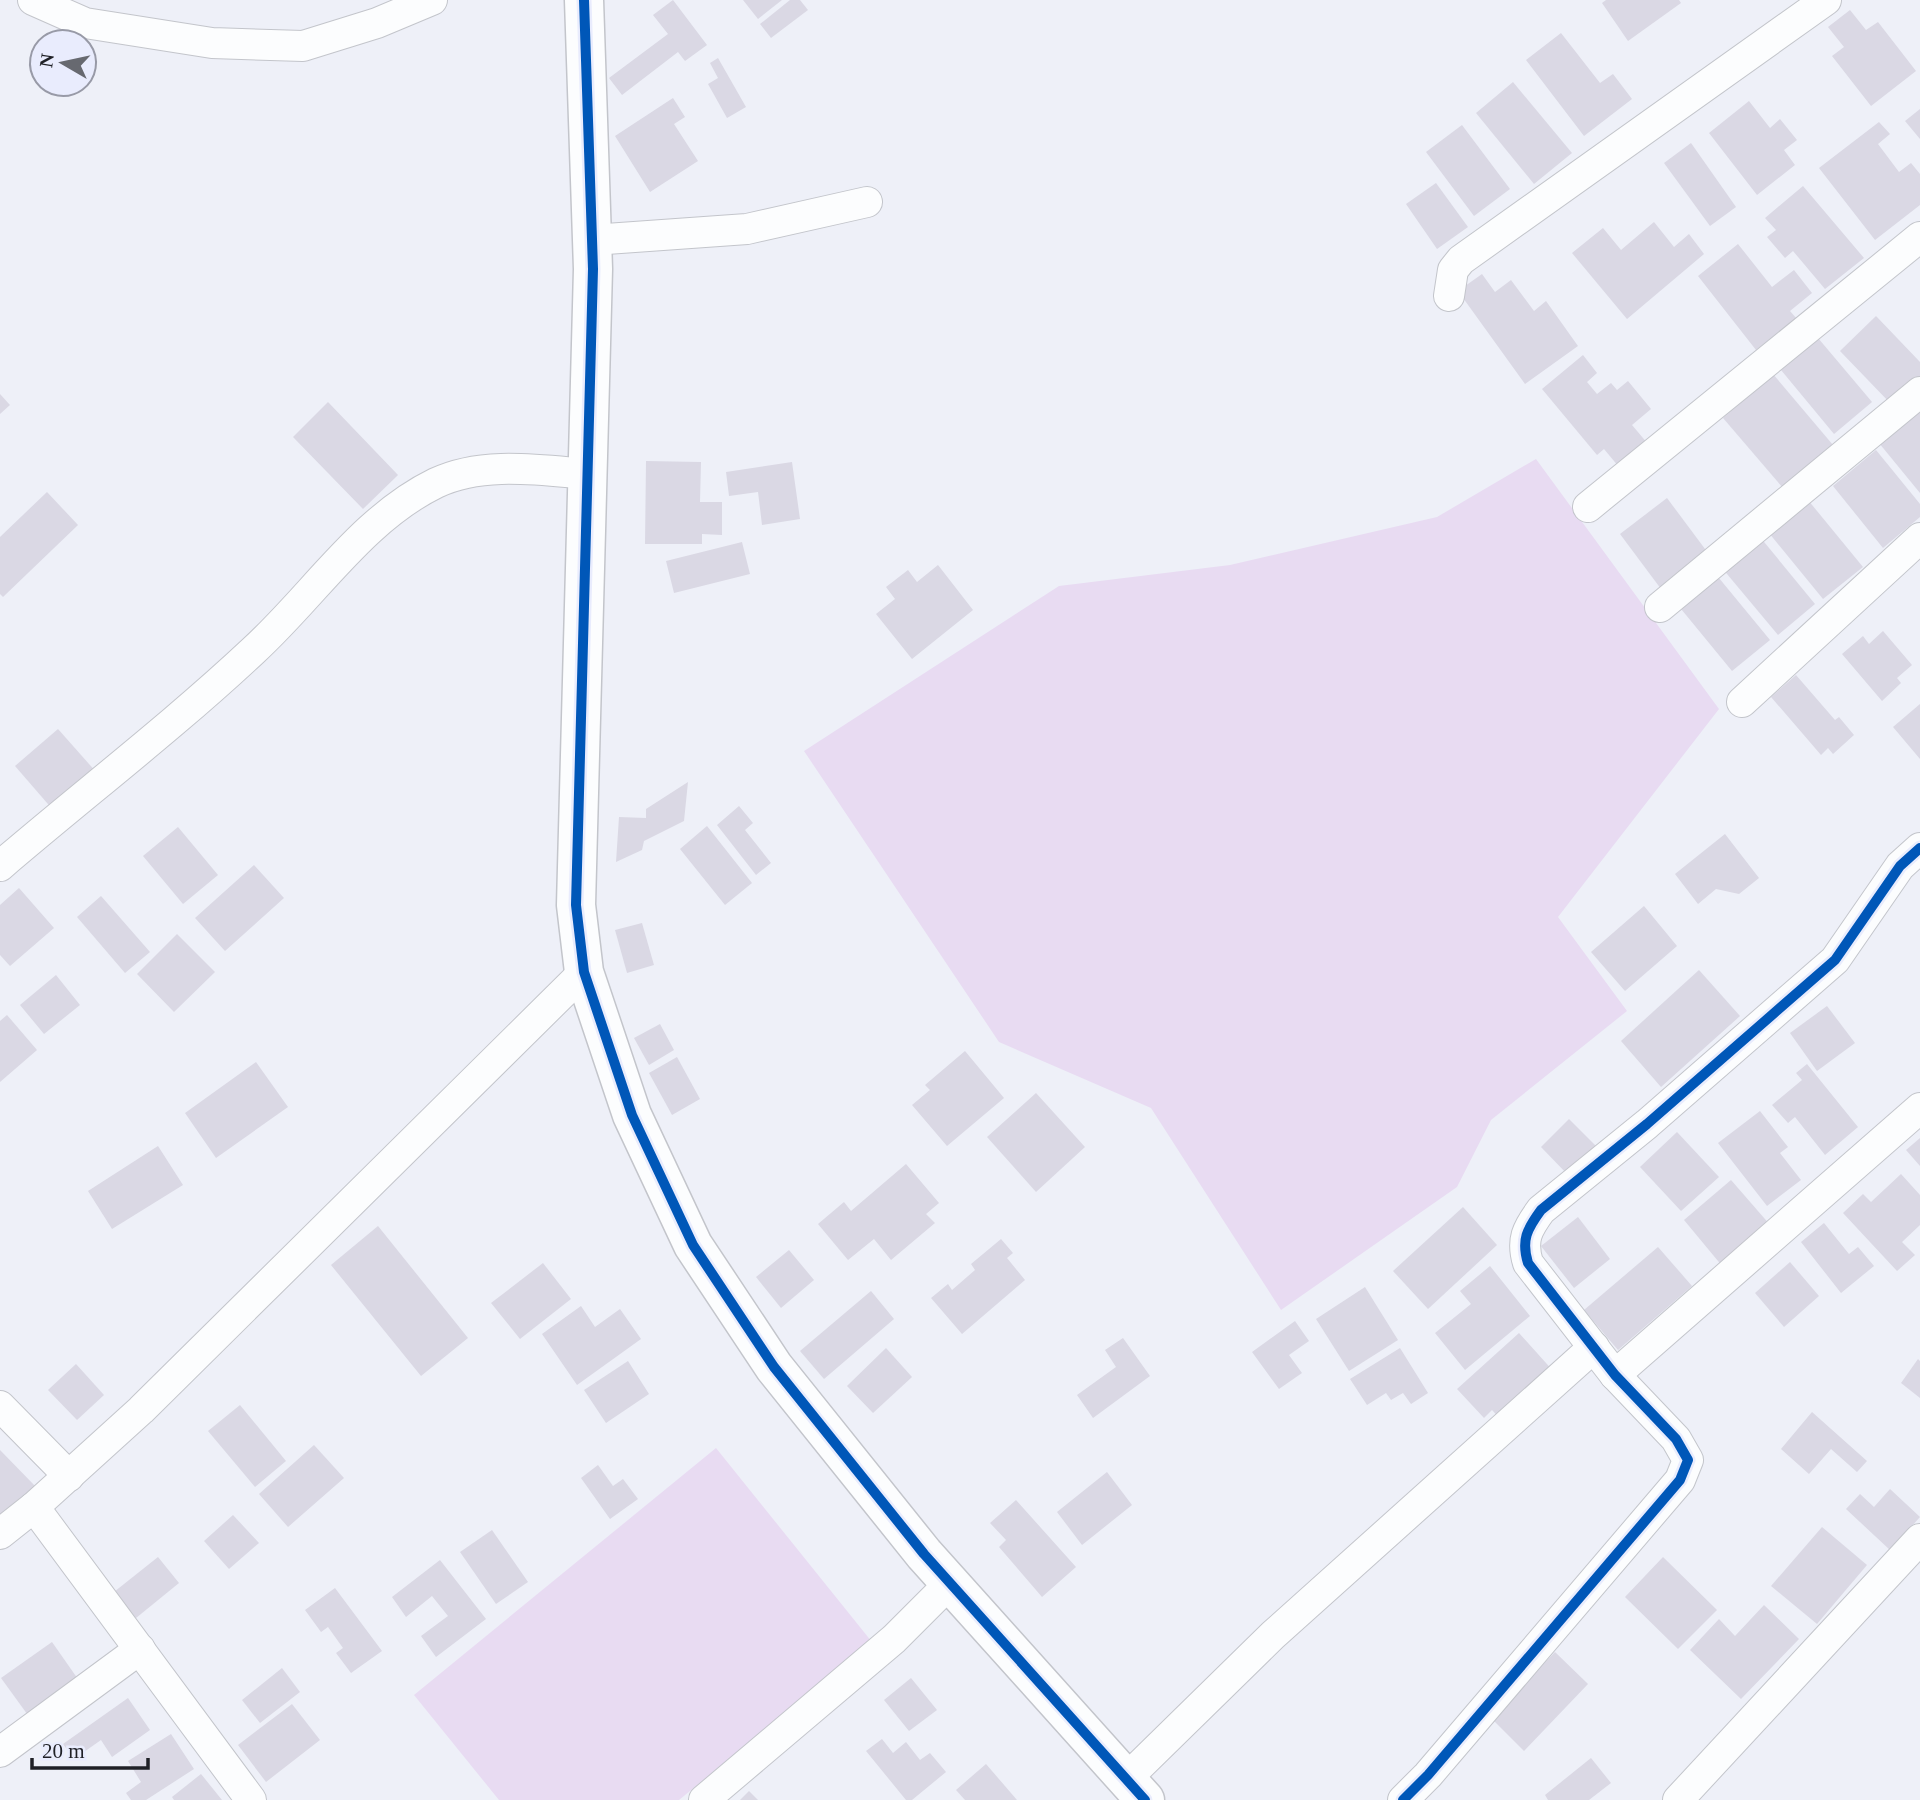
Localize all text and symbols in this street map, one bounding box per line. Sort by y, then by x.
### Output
north arrow [28,28,98,98]
text: N [35,52,58,69]
scale bar [32,1727,147,1771]
text: 20 m [42,1739,85,1763]

